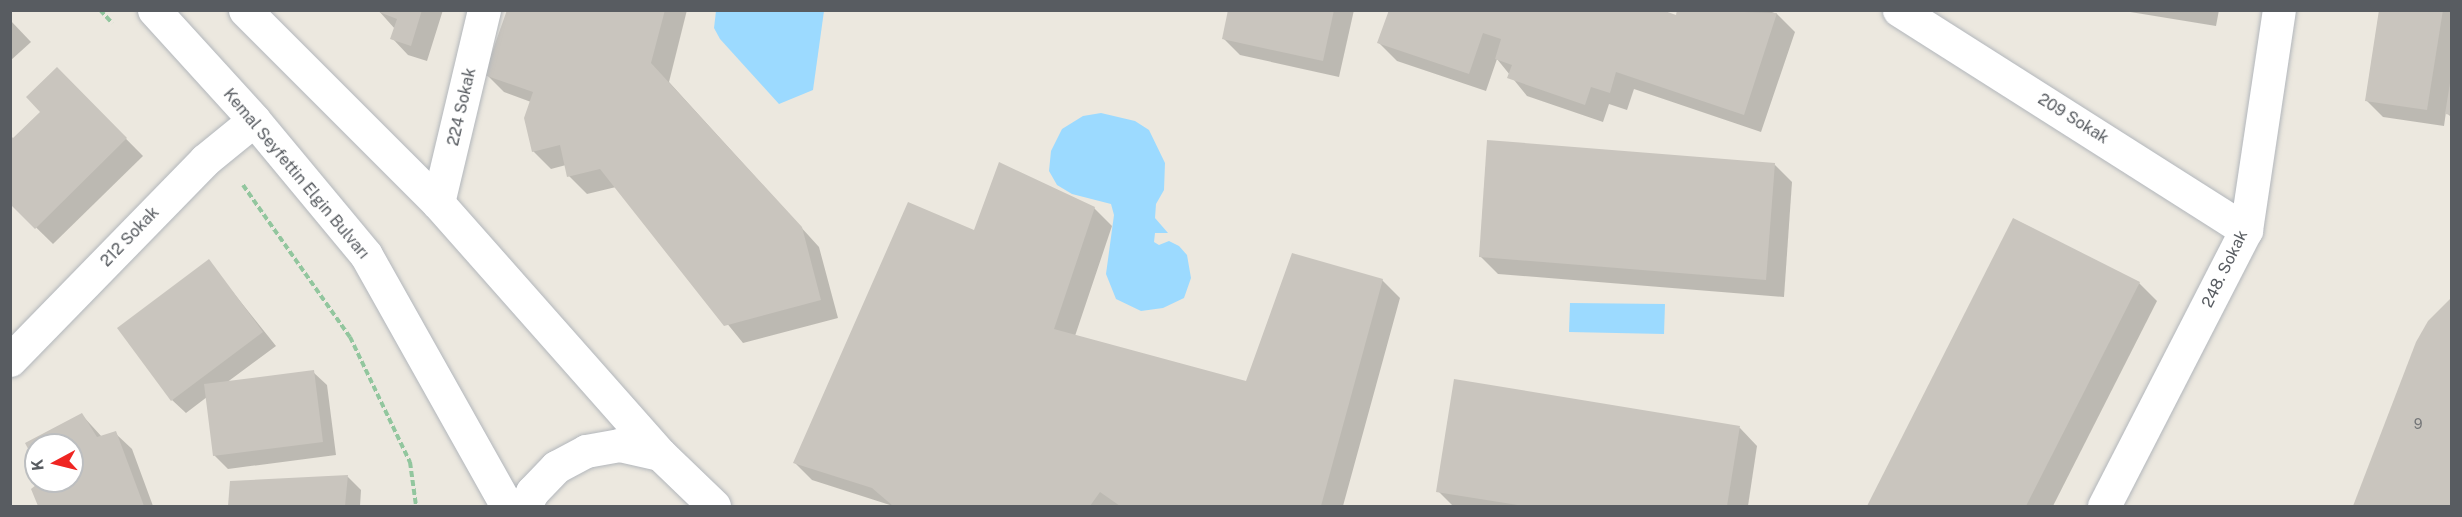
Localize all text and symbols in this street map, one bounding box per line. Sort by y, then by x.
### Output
street label: 224 Sokak [444,66,480,148]
street label: Kemal Seyfettin Elgin Bulvarı [219,85,373,263]
street label: 209 Sokak [2034,90,2112,148]
street label: 212 Sokak [97,203,163,271]
street label: 248. Sokak [2198,227,2252,311]
house number: 9 [2414,416,2422,432]
north arrow [24,433,84,493]
text: K [27,458,48,472]

